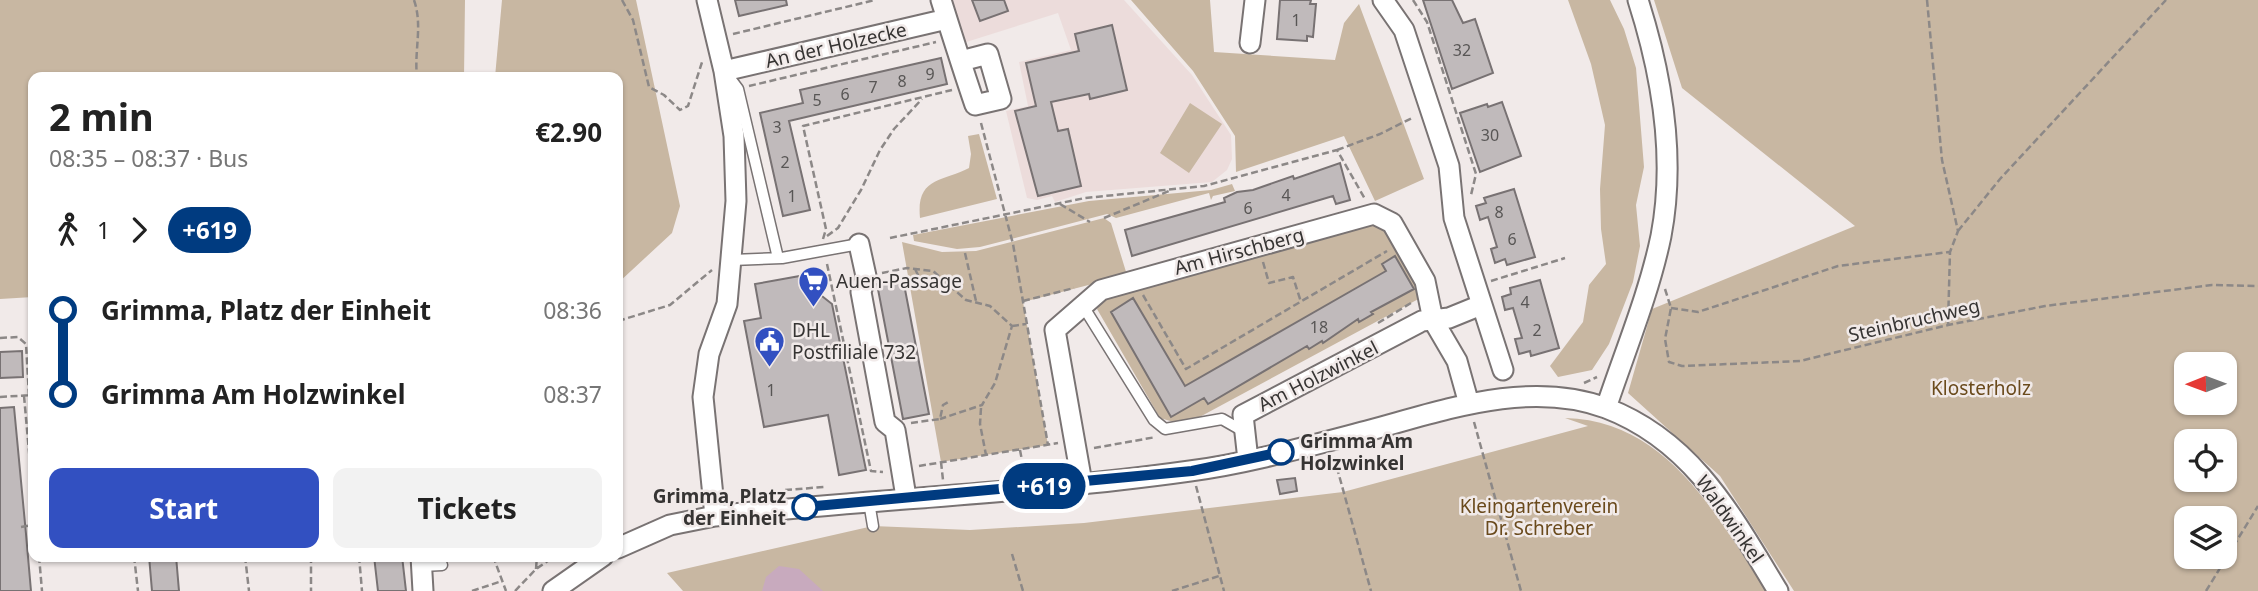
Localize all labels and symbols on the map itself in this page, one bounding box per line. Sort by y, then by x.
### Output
house number: 1 [1291,9,1301,31]
street label: An der Holzecke [763,16,909,74]
house number: 32 [1453,39,1471,61]
house number: 9 [925,63,935,85]
house number: 8 [897,70,907,92]
house number: 7 [868,76,878,98]
house number: 6 [840,83,850,105]
house number: 5 [812,89,822,111]
house number: 3 [772,116,782,138]
house number: 30 [1481,124,1499,146]
house number: 2 [780,151,790,173]
house number: 4 [1281,184,1291,206]
house number: 1 [787,185,797,207]
house number: 6 [1243,197,1253,219]
house number: 8 [1494,201,1504,223]
street label: Am Hirschberg [1171,221,1307,281]
house number: 6 [1507,228,1517,250]
supermarket icon: Auen-Passage [796,264,830,308]
place label: Auen-Passage [836,268,962,294]
house number: 4 [1520,291,1530,313]
street label: Steinbruchweg [1846,292,1982,348]
house number: 18 [1310,316,1328,338]
place label: DHL Postfiliale 732 [792,317,916,365]
house number: 2 [1532,319,1542,341]
public building icon: DHL Postfiliale 732 [752,324,786,368]
street label: Am Holzwinkel [1253,335,1383,417]
north arrow [2174,352,2236,415]
park label: Klosterholz [1931,375,2031,401]
house number: 1 [766,379,776,401]
place label: Grimma Am Holzwinkel [1300,428,1413,476]
marker: Grimma Am Holzwinkel [1268,439,1294,465]
line badge: +619 [995,463,1093,509]
street label: Waldwinkel [1690,470,1770,568]
place label: Grimma, Platz der Einheit [653,483,786,531]
park label: Kleingartenverein Dr. Schreber [1460,493,1618,541]
marker: Grimma, Platz der Einheit [792,494,818,520]

